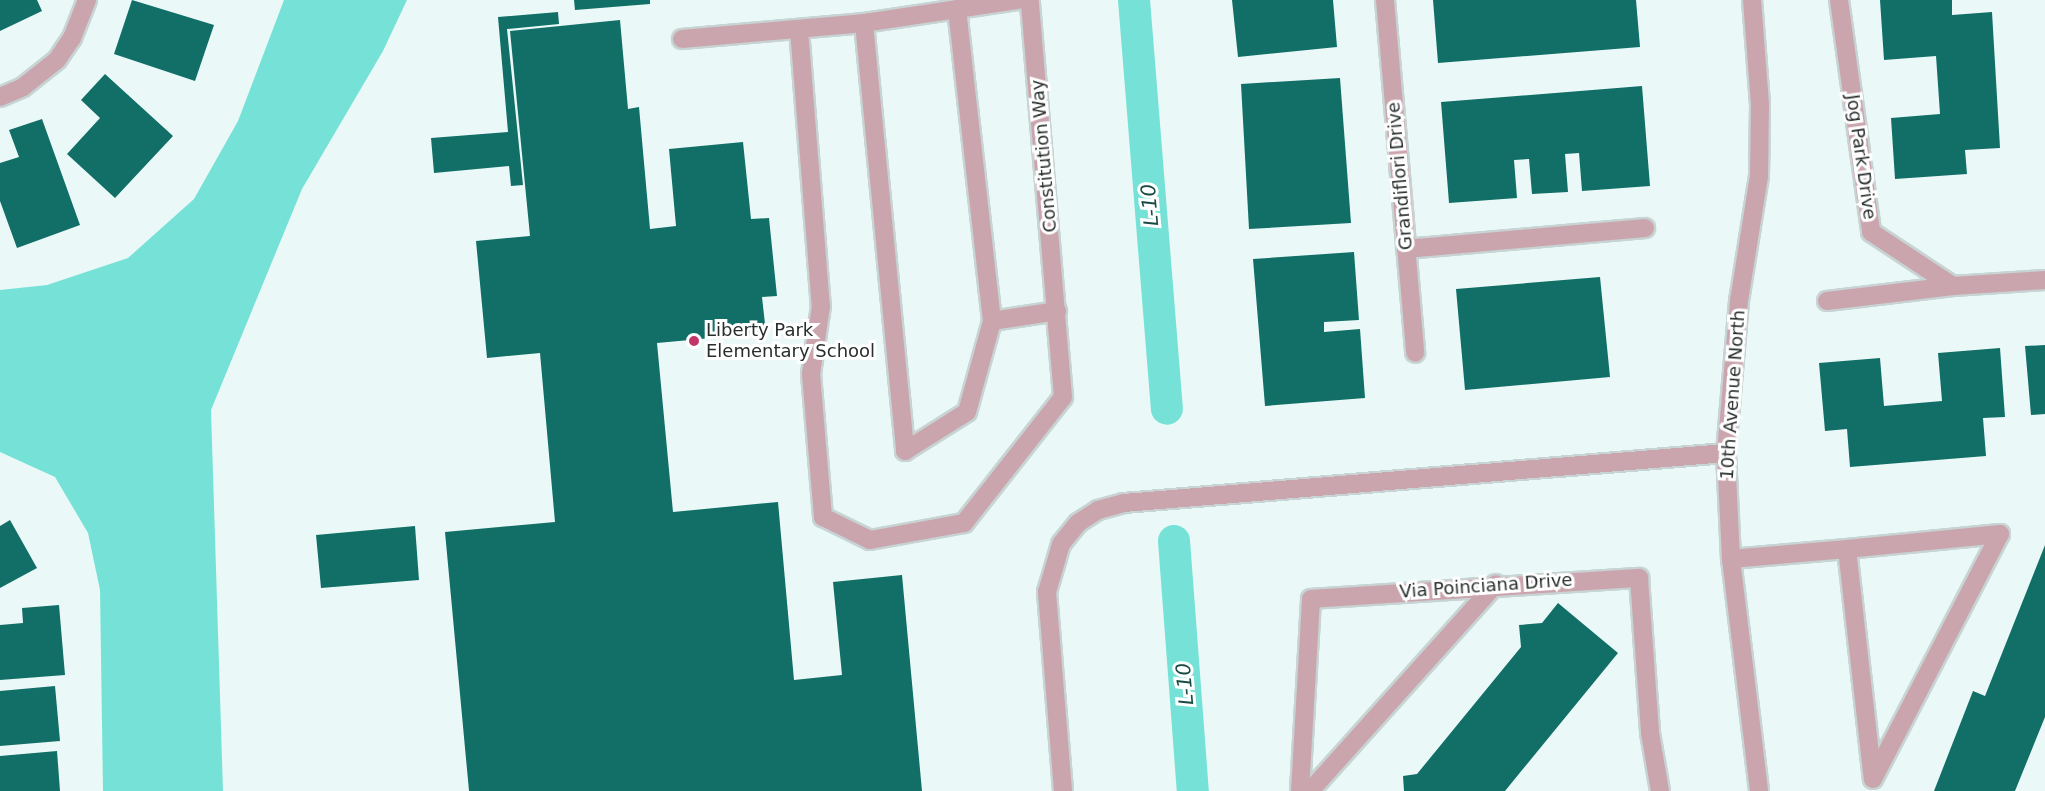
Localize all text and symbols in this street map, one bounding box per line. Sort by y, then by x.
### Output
street label: Constitution Way [1027,79,1061,233]
street label: Jog Park Drive [1842,93,1880,221]
street label: Grandiflori Drive [1383,101,1417,251]
water label: L-10 [1136,183,1164,227]
street label: 10th Avenue North [1716,309,1750,481]
place label: Liberty Park Elementary School [706,320,875,362]
marker: Liberty Park Elementary School [687,334,701,348]
street label: Via Poinciana Drive [1399,569,1573,603]
water label: L-10 [1171,662,1199,706]

